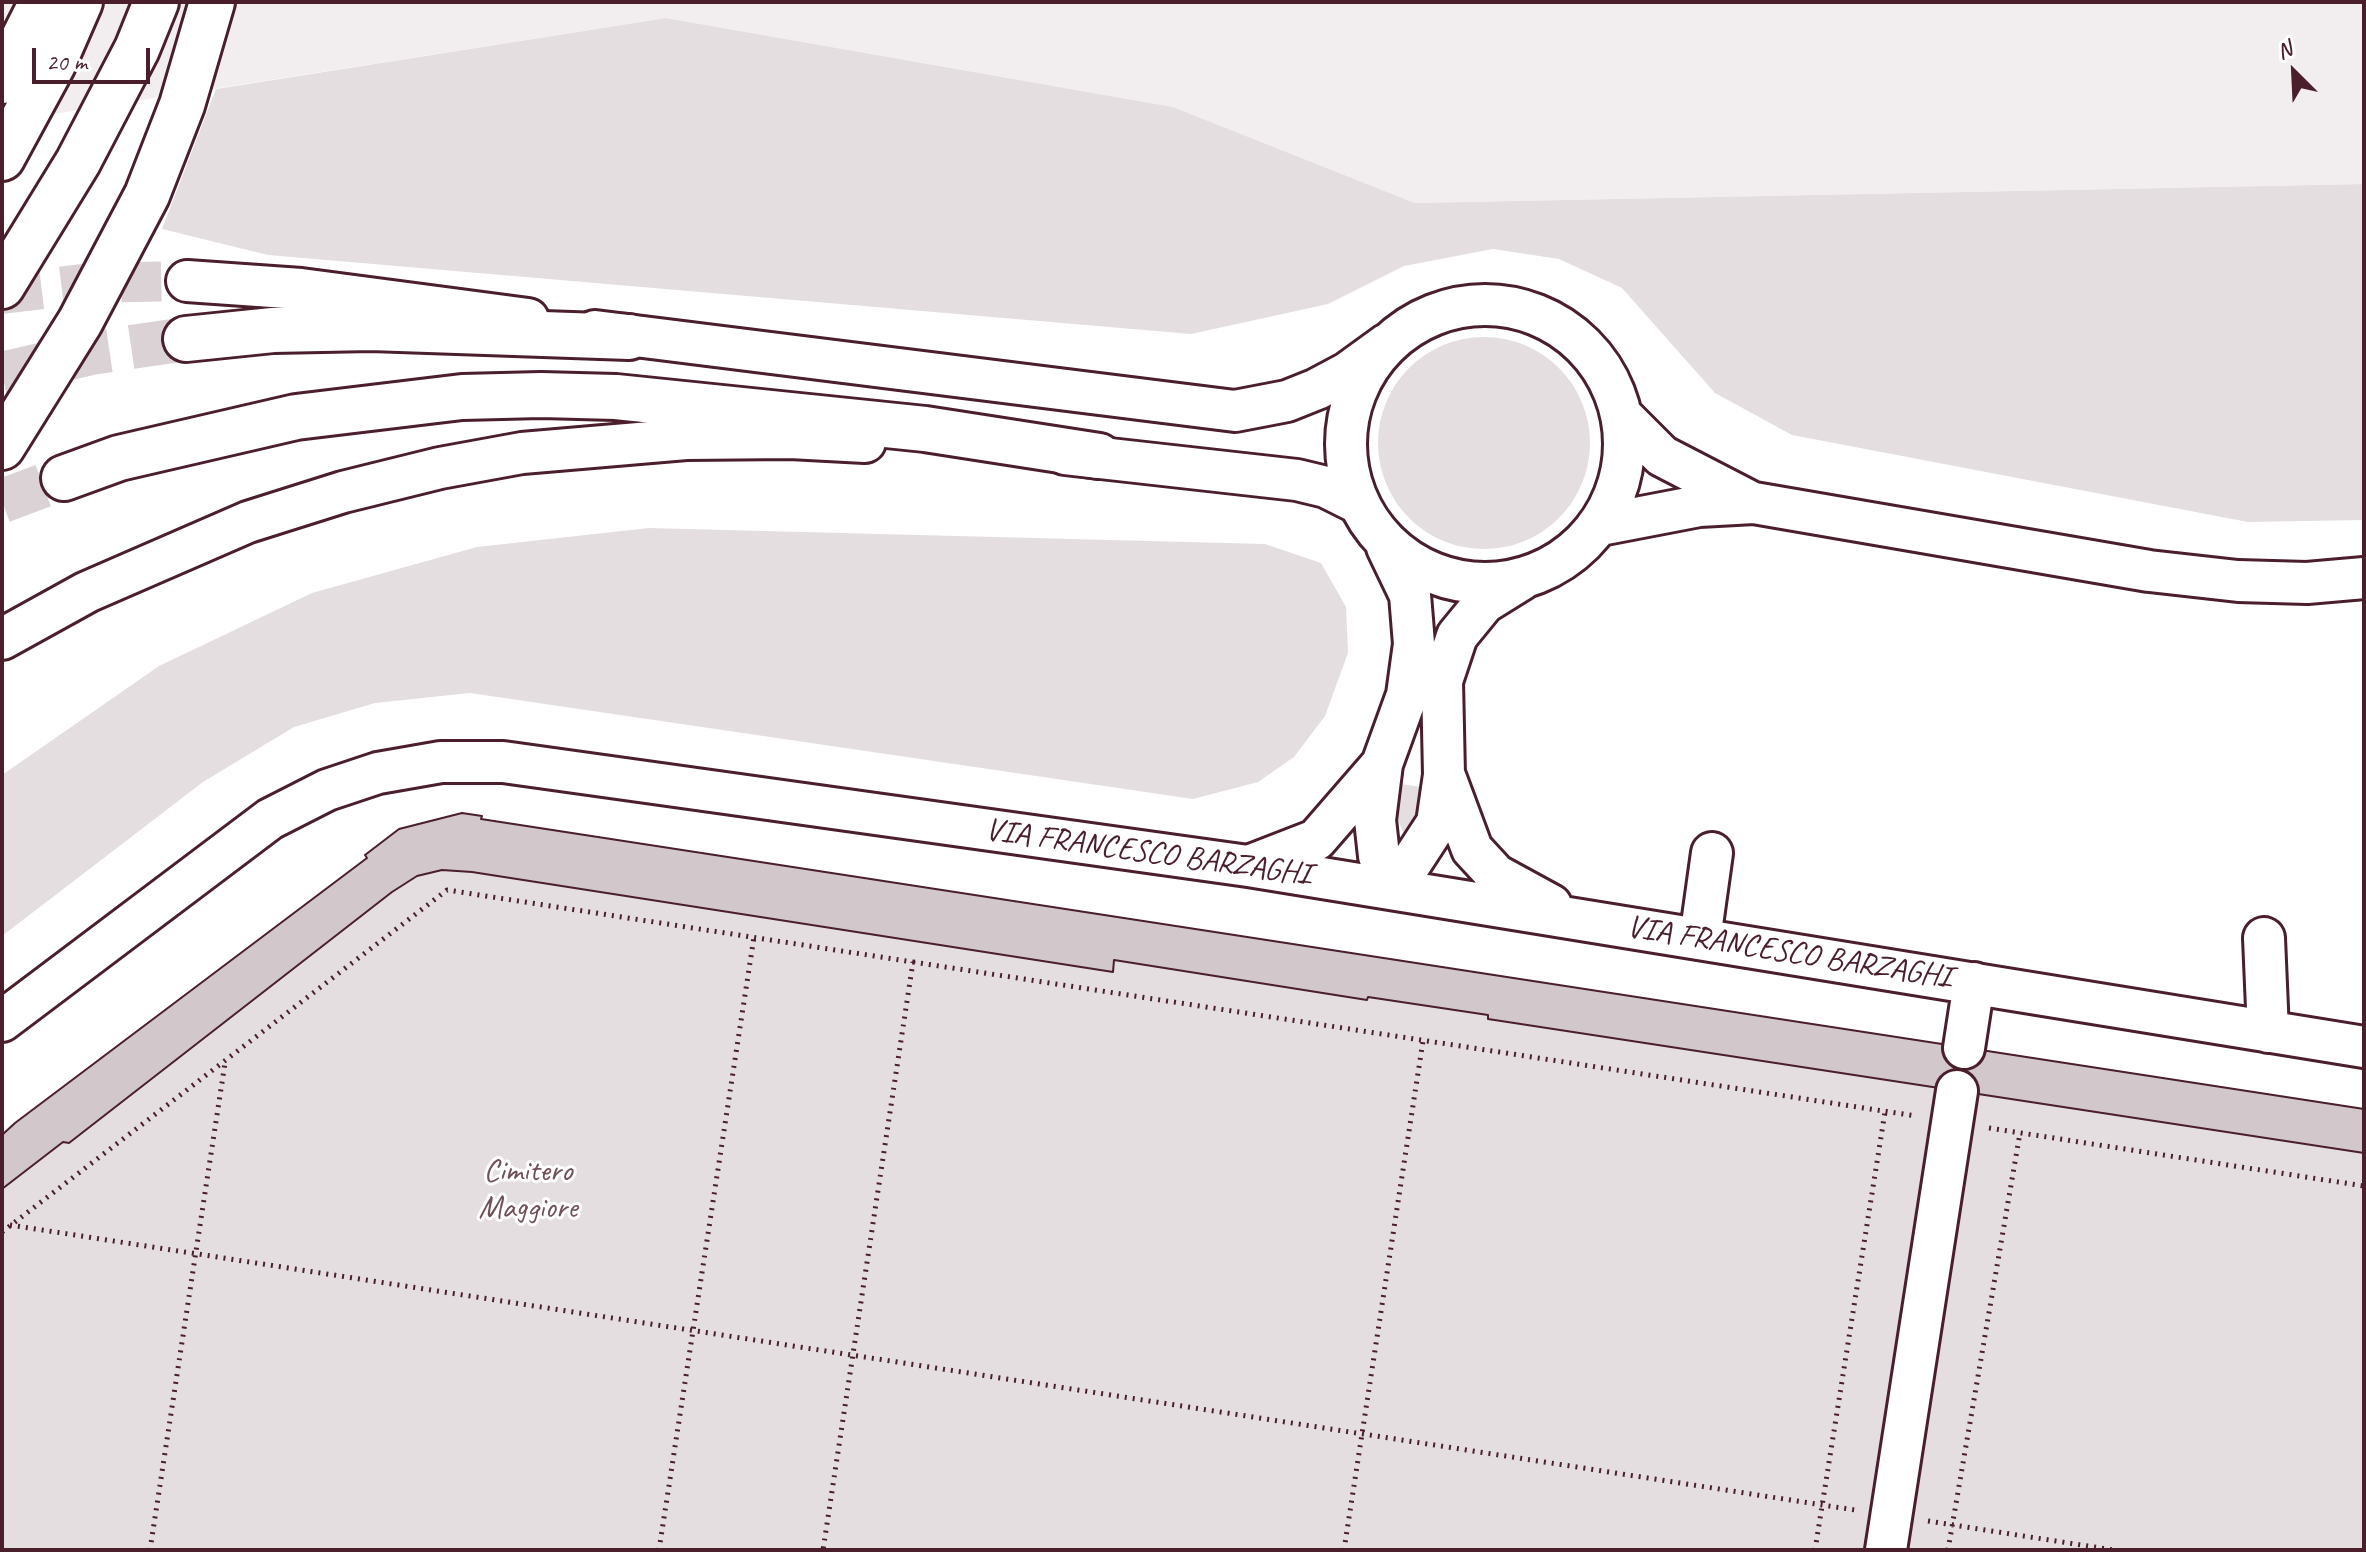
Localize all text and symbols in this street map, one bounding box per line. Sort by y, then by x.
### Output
scale bar [36,32,154,82]
north arrow [2254,32,2334,112]
text: N [2272,35,2296,66]
text: 20 m [46,47,87,77]
street label: VIA FRANCESCO BARZAGHI [983,811,1313,895]
street label: VIA FRANCESCO BARZAGHI [1624,908,1954,998]
park label: Cimitero Maggiore [479,1153,577,1228]

